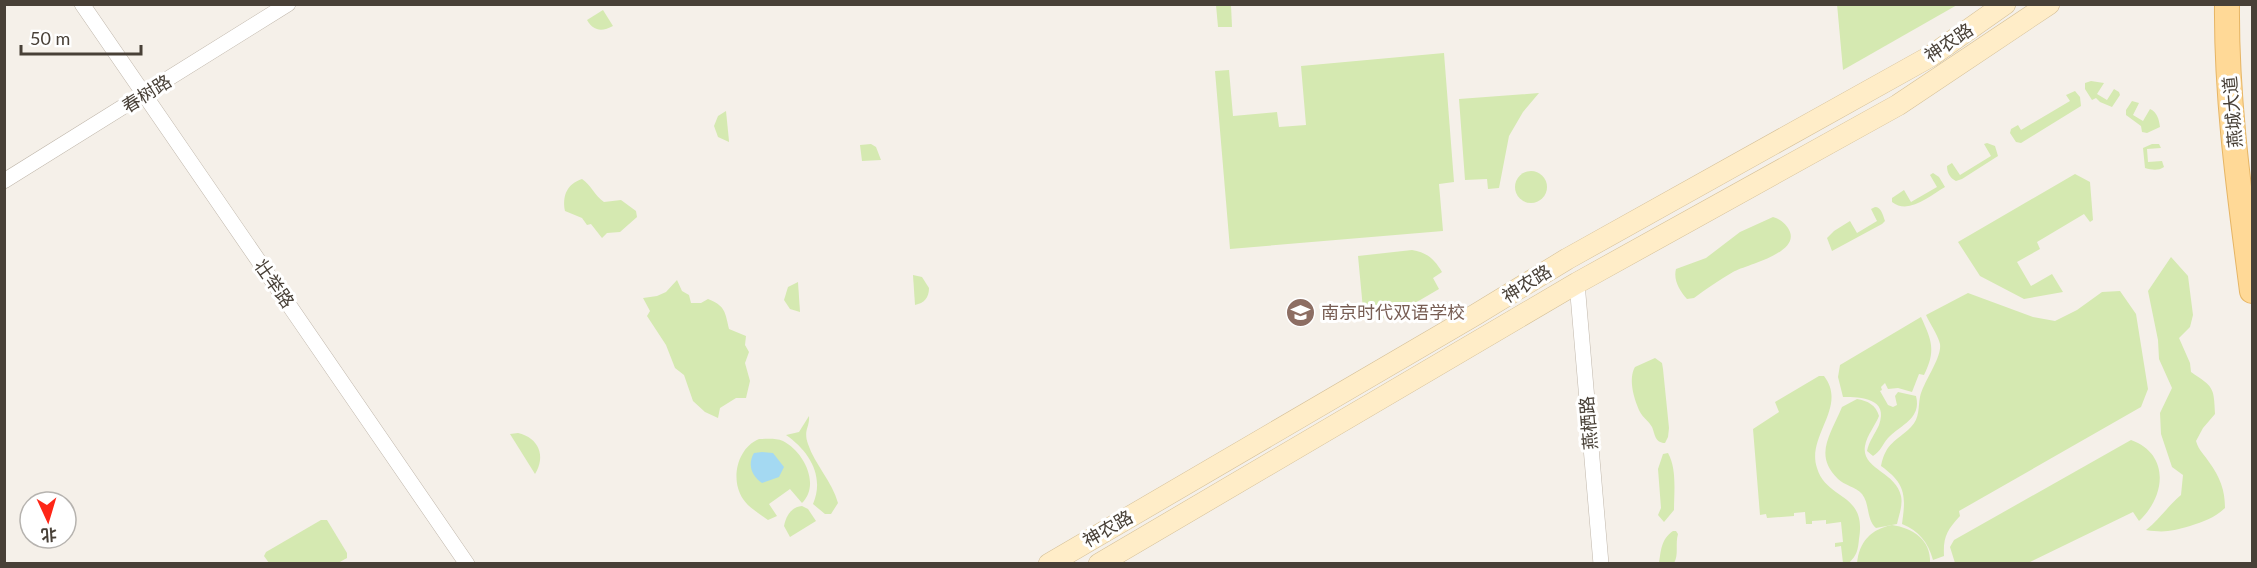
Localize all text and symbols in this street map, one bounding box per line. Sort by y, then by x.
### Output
scale bar [21,18,141,56]
street label: 神农路 [1920,18,1977,66]
text: 50 m [30,27,70,49]
street label: 春树路 [118,70,175,117]
street label: 燕城大道 [2218,75,2246,149]
street label: 壮举路 [250,255,299,312]
street label: 神农路 [1498,260,1555,307]
school or university icon: 南京时代双语学校 [1284,297,1316,329]
place label: 南京时代双语学校 [1321,301,1465,323]
street label: 燕栖路 [1575,395,1601,451]
north arrow [18,490,78,550]
street label: 神农路 [1079,505,1136,551]
text: 北 [40,525,58,545]

